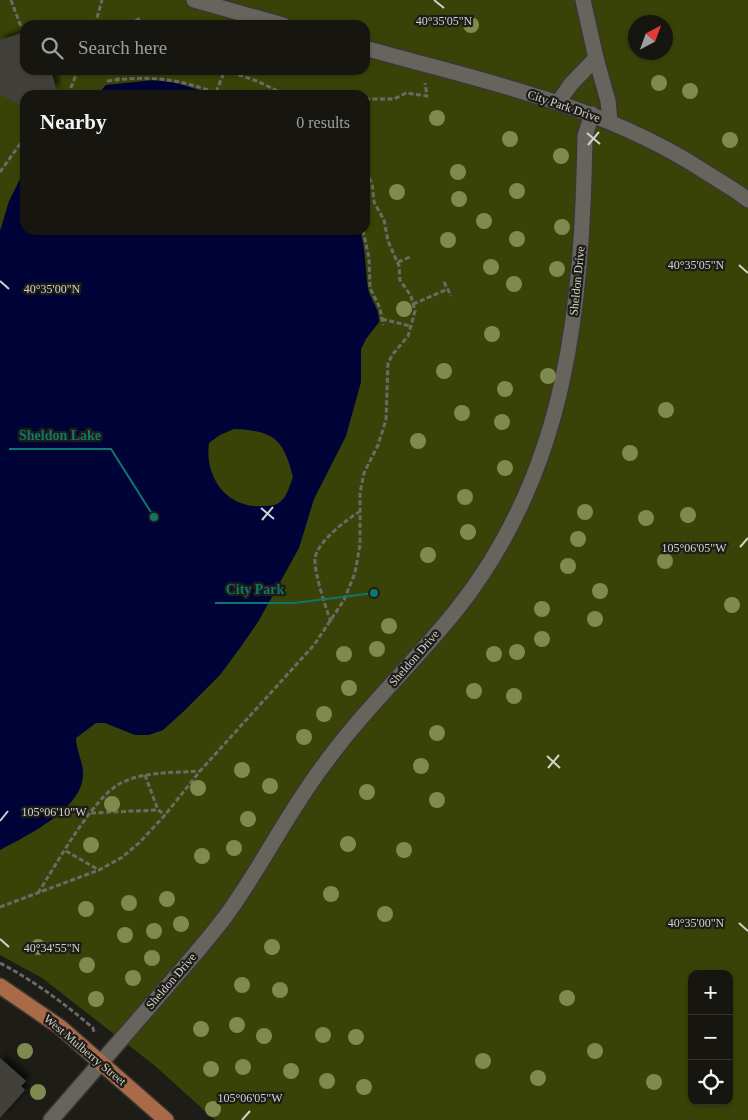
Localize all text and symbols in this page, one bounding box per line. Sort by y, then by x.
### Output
text: 40°35'05"N [416,14,473,28]
north arrow [628,15,673,60]
search box [20,20,370,75]
icon: search [38,34,66,62]
text: Search here [78,37,167,58]
street label: City Park Drive [526,87,602,125]
text: Nearby [40,110,107,134]
text: 0 results [296,114,350,131]
street label: Sheldon Drive [566,246,588,316]
text: 40°35'05"N [668,258,725,272]
text: 40°35'00"N [24,282,81,296]
callout: Sheldon Lake [9,420,111,449]
text: Sheldon Lake [19,428,101,443]
text: 105°06'05"W [661,541,727,555]
callout: City Park [215,574,294,603]
text: City Park [226,582,285,597]
street label: Sheldon Drive [386,627,442,689]
text: 105°06'10"W [21,805,87,819]
text: 40°35'00"N [668,916,725,930]
text: 40°34'55"N [24,941,81,955]
street label: Sheldon Drive [143,950,199,1012]
map controls [688,970,733,1105]
button: + [688,970,733,1015]
street label: West Mulberry Street [41,1012,129,1089]
button: − [688,1015,733,1060]
button: locate [688,1060,733,1105]
text: 105°06'05"W [217,1091,283,1105]

